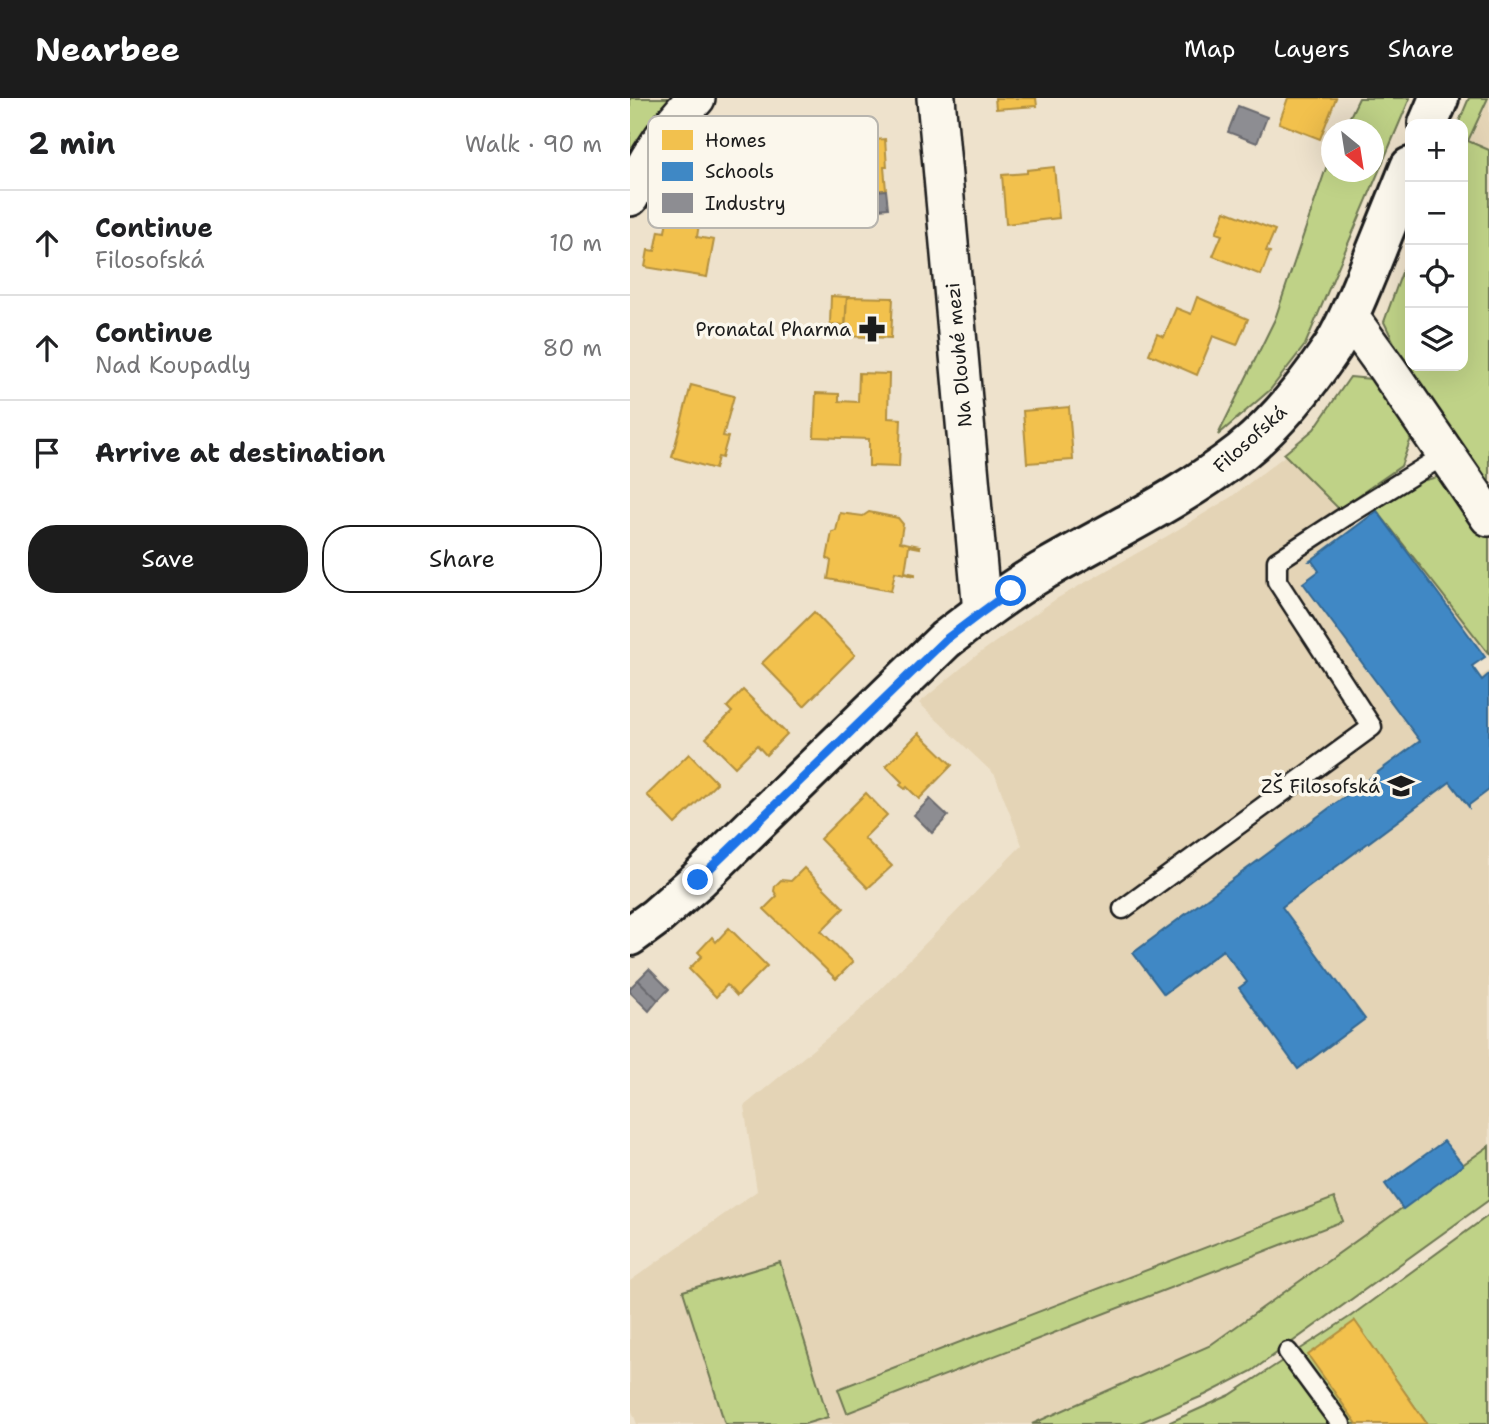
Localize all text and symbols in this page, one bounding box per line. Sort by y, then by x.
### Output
text: Nearbee [35,27,180,72]
text: Map [1184,33,1235,65]
text: Layers [1273,33,1350,65]
text: Share [1388,33,1454,65]
legend [648,116,878,228]
north arrow [1321,119,1384,182]
map controls [1405,119,1468,371]
button: + [1405,119,1468,182]
text: 2 min [28,123,115,164]
text: Homes [705,128,766,153]
text: Walk · 90 m [465,129,602,159]
text: Schools [705,159,774,184]
button: − [1405,182,1468,245]
text: Industry [705,191,786,216]
text: Continue [95,210,213,245]
icon: ahead [28,224,66,262]
text: 10 m [549,228,602,258]
text: Filosofská [95,245,205,275]
button: locate [1405,245,1468,308]
street label: Na Dlouhé mezi [940,282,978,428]
button: layers [1405,308,1468,371]
pharmacy icon: Pronatal Pharma [857,314,887,344]
text: Continue [95,315,213,350]
place label: Pronatal Pharma [696,317,851,342]
icon: ahead [28,329,66,367]
text: 80 m [543,333,602,363]
text: Nad Koupadly [95,350,251,380]
street label: Filosofská [1208,399,1292,479]
icon: arrive [28,434,66,472]
text: Arrive at destination [95,435,385,470]
button: Save [28,525,308,593]
button: Share [322,525,602,593]
route start [995,575,1026,606]
school or university icon: ZŠ Filosofská [1386,771,1416,801]
place label: ZŠ Filosofská [1261,773,1380,799]
route end [682,864,713,895]

